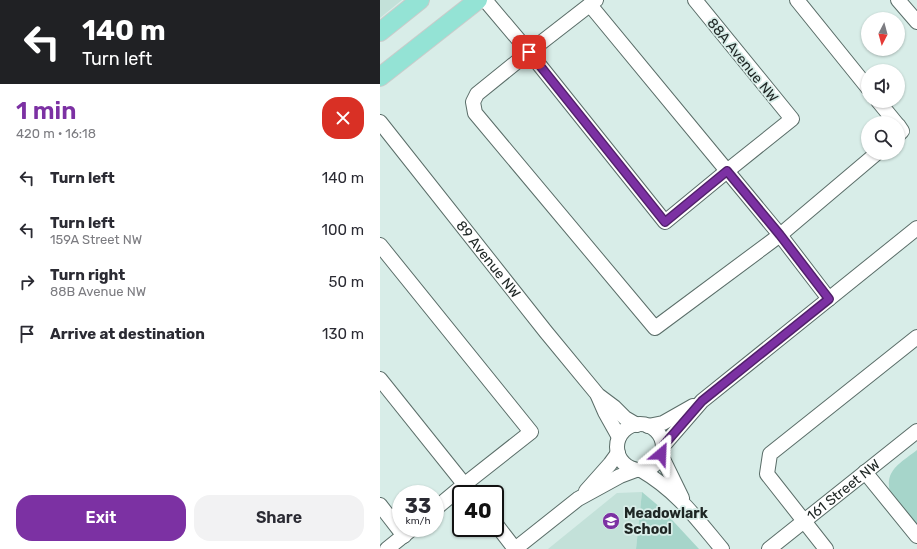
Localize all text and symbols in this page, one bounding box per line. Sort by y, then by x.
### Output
north arrow [861,12,905,56]
map controls [861,12,905,160]
text: 140 m [82,14,166,47]
street label: 88A Avenue NW [704,15,782,106]
icon: left [16,16,68,68]
pin [512,35,546,69]
icon: arrive [518,41,540,63]
text: Turn left [82,48,152,70]
button: sound [861,64,905,108]
text: 1 min [16,97,76,125]
button: close [322,97,364,139]
button: search [861,116,905,160]
text: 420 m · 16:18 [16,126,96,141]
icon: left [16,167,38,189]
text: Turn left [50,169,115,187]
text: 140 m [322,169,364,187]
text: Turn left [50,214,115,232]
street label: 89 Avenue NW [452,218,524,302]
icon: left [16,219,38,241]
text: 100 m [322,221,364,239]
text: 159A Street NW [50,232,142,247]
text: Turn right [50,266,125,284]
icon: right [16,271,38,293]
text: 50 m [329,273,364,291]
text: 88B Avenue NW [50,284,146,299]
icon: arrive [16,323,38,345]
text: Arrive at destination [50,325,205,343]
text: 130 m [322,325,364,343]
position arrow [640,433,682,475]
street label: 161 Street NW [804,456,883,524]
speed limit sign: 40 [452,485,504,537]
text: 33 [405,494,431,518]
button: Exit [16,495,186,541]
button: Share [194,495,364,541]
place label: Meadowlark School [624,505,709,538]
school or university icon: Meadowlark School [601,511,621,531]
text: km/h [406,515,430,527]

